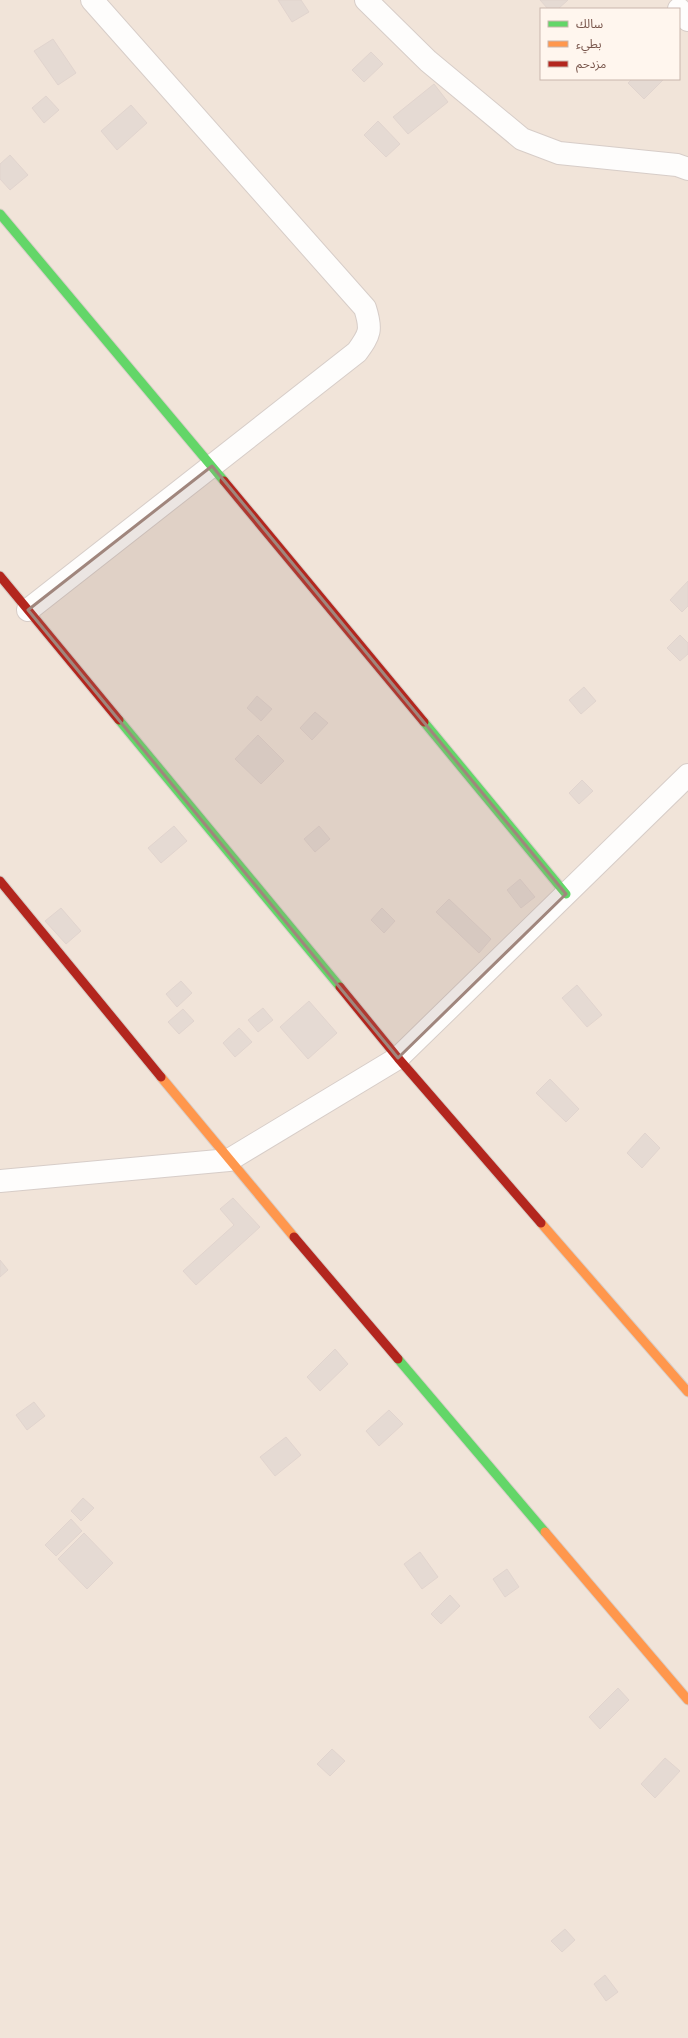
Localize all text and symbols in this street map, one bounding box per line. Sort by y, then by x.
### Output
legend [540,8,680,80]
text: سالك [576,17,603,31]
text: بطيء [576,37,602,54]
text: مزدحم [576,57,606,73]

